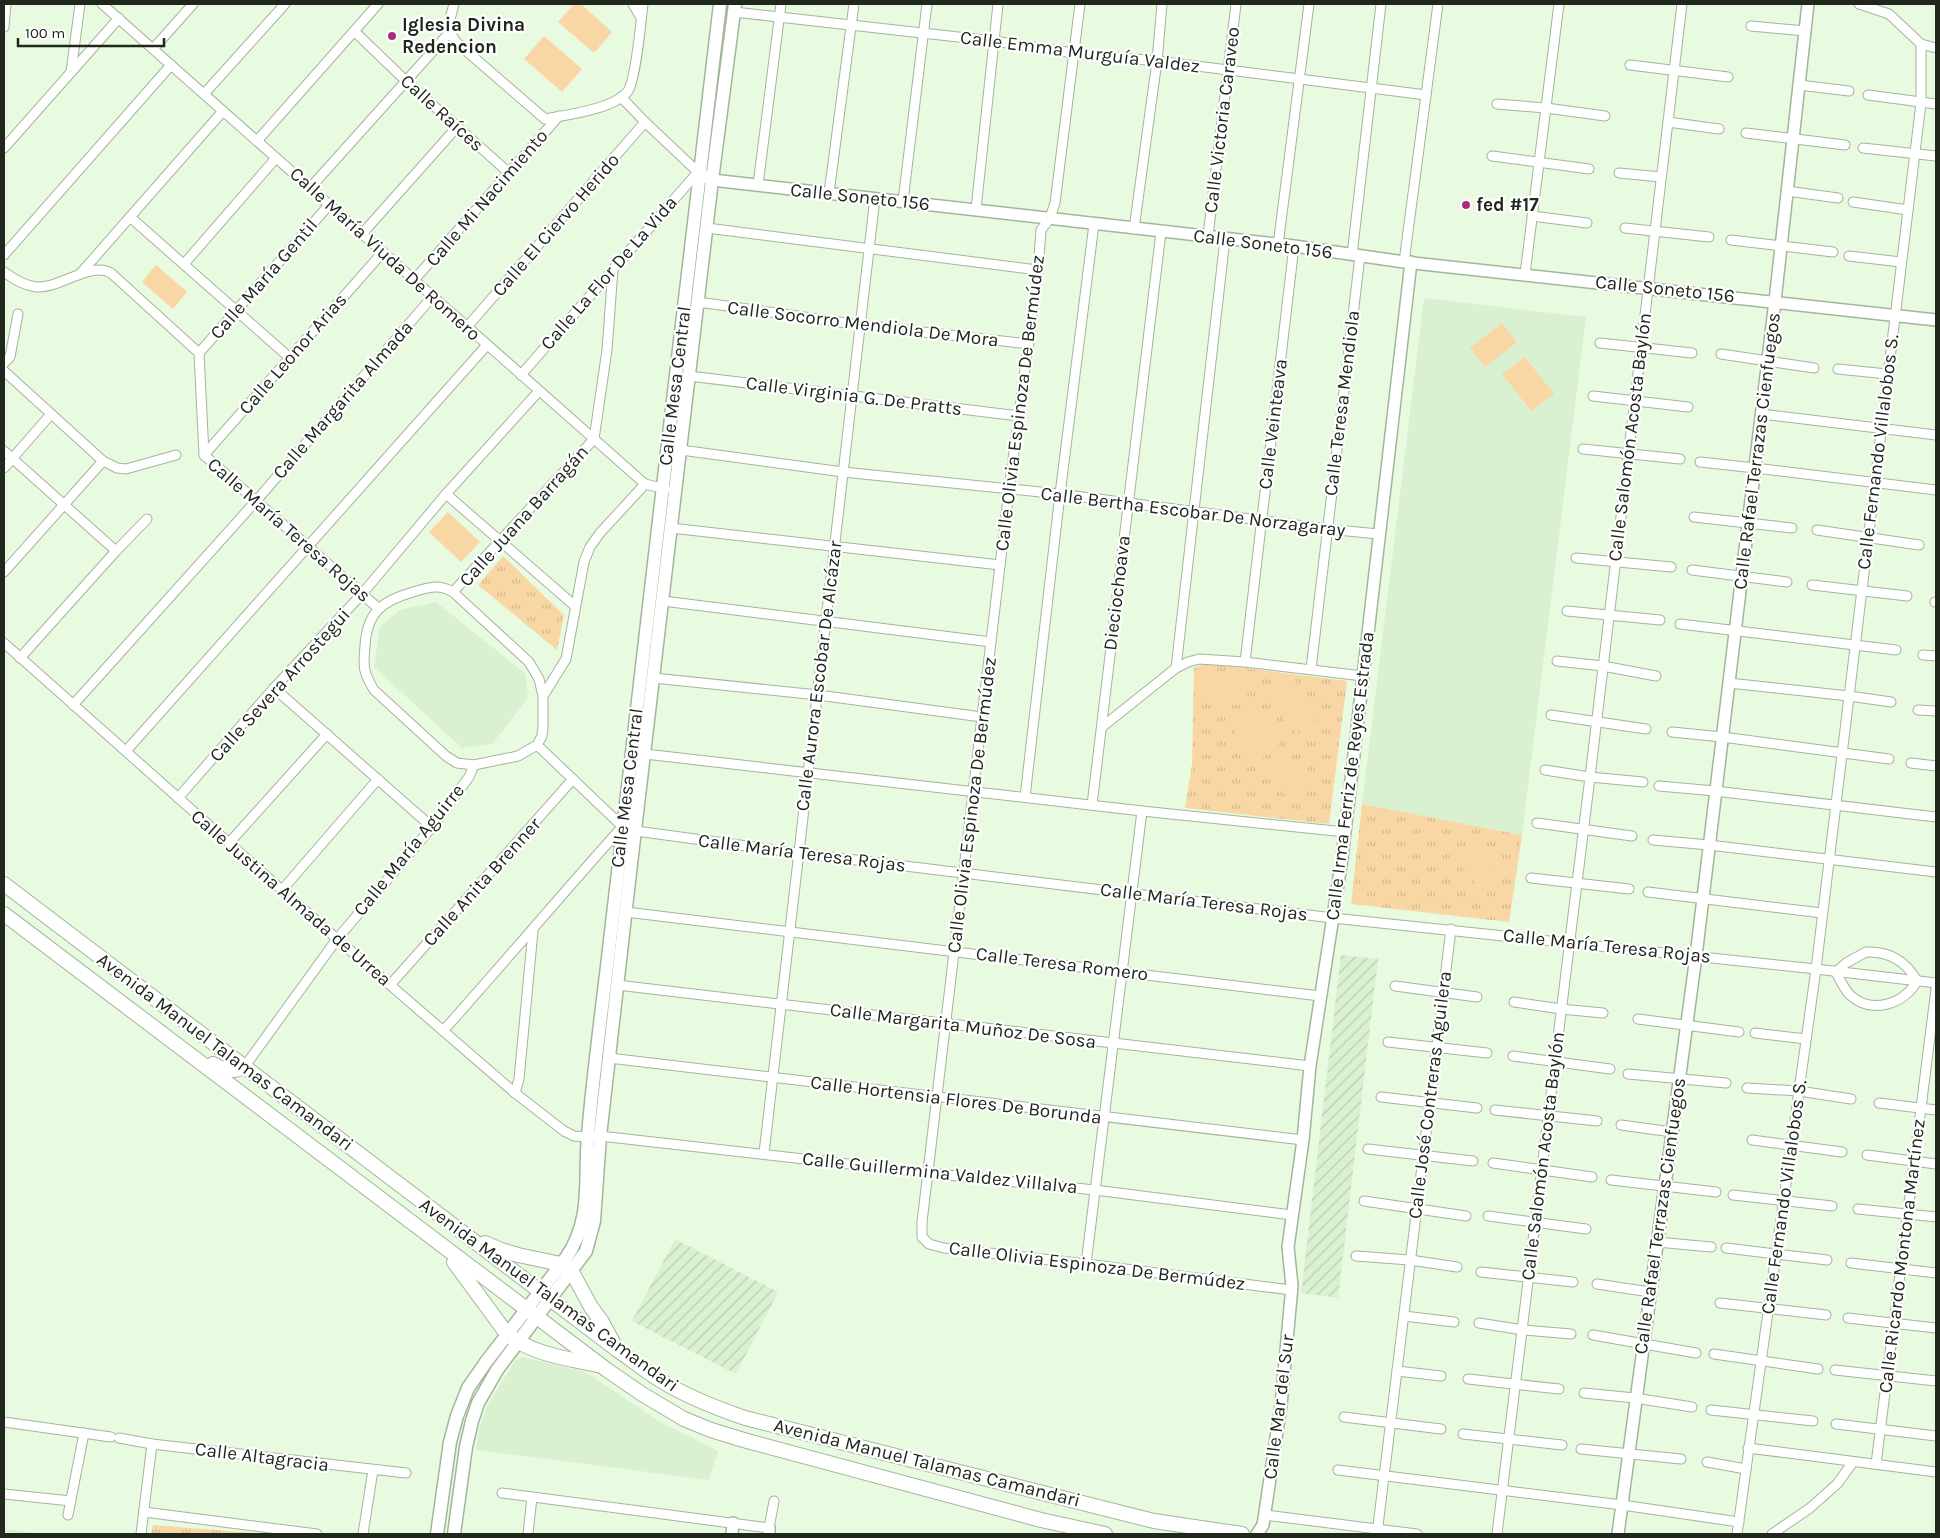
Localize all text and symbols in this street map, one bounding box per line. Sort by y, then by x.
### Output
place label: Iglesia Divina Redencion [402,14,525,58]
scale bar [18,15,164,47]
text: 100 m [25,24,65,42]
street label: Calle Emma Murguía Valdez [959,26,1201,78]
street label: Calle Victoria Caraveo [1200,26,1244,214]
marker: Iglesia Divina Redencion [386,30,398,42]
street label: Calle Raíces [396,70,488,156]
street label: Calle Mi Nacimiento [421,125,553,271]
street label: Calle El Ciervo Herido [488,149,624,301]
street label: Calle María Viuda De Romero [285,163,485,345]
street label: Calle Soneto 156 [789,179,931,215]
street label: Calle La Flor De La Vida [536,192,682,354]
place label: fed #17 [1476,194,1539,216]
marker: fed #17 [1460,199,1472,211]
street label: Calle María Gentil [206,214,322,344]
street label: Calle Soneto 156 [1192,225,1334,263]
street label: Calle Olivia Espinoza De Bermúdez [991,254,1049,552]
street label: Calle Soneto 156 [1594,271,1736,307]
street label: Calle Leonor Arias [234,289,352,419]
street label: Calle Socorro Mendiola De Mora [726,296,1000,352]
street label: Calle Mesa Central [654,305,696,467]
street label: Calle Teresa Mendiola [1320,309,1364,497]
street label: Calle Salomón Acosta Baylón [1604,311,1656,563]
street label: Calle Rafael Terrazas Cienfuegos [1729,311,1785,591]
street label: Calle Margarita Almada [268,316,418,484]
street label: Calle Fernando Villalobos S. [1853,333,1903,571]
street label: Calle Veinteava [1254,357,1292,491]
street label: Calle Virginia G. De Pratts [745,372,963,420]
street label: Calle Juana Barragán [455,441,593,591]
street label: Calle María Teresa Rojas [203,453,375,607]
street label: Calle Bertha Escobar De Norzagaray [1039,482,1347,542]
street label: Dieciochoava [1099,534,1135,652]
street label: Calle Aurora Escobar De Alcázar [791,539,847,812]
street label: Calle Severa Arrostegui [205,604,355,766]
street label: Calle Irma Ferriz de Reyes Estrada [1321,630,1379,922]
street label: Calle Olivia Espinoza De Bermúdez [943,656,1001,954]
street label: Calle Mesa Central [606,707,648,869]
street label: Calle María Aguirre [349,780,469,920]
street label: Calle Justina Almada de Urrea [186,805,396,991]
street label: Calle Anita Brenner [419,813,546,951]
street label: Calle María Teresa Rojas [697,829,907,877]
street label: Calle María Teresa Rojas [1099,878,1309,926]
street label: Calle María Teresa Rojas [1502,924,1712,968]
street label: Calle Teresa Romero [975,943,1149,985]
street label: Avenida Manuel Talamas Camandari [93,948,357,1156]
street label: Calle José Contreras Aguilera [1404,970,1456,1220]
street label: Calle Margarita Muñoz De Sosa [829,999,1097,1053]
street label: Calle Salomón Acosta Baylón [1517,1030,1569,1282]
street label: Calle Hortensia Flores De Borunda [809,1071,1103,1129]
street label: Calle Rafael Terrazas Cienfuegos [1630,1076,1690,1356]
street label: Calle Fernando Villalobos S. [1757,1078,1811,1316]
street label: Calle Ricardo Montona Martínez [1874,1118,1930,1394]
street label: Calle Guillermina Valdez Villalva [801,1148,1079,1198]
street label: Avenida Manuel Talamas Camandari [415,1193,683,1397]
street label: Calle Olivia Espinoza De Bermúdez [948,1237,1246,1295]
street label: Calle Mar del Sur [1259,1333,1299,1481]
street label: Avenida Manuel Talamas Camandari [771,1414,1083,1512]
street label: Calle Altagracia [194,1438,330,1476]

